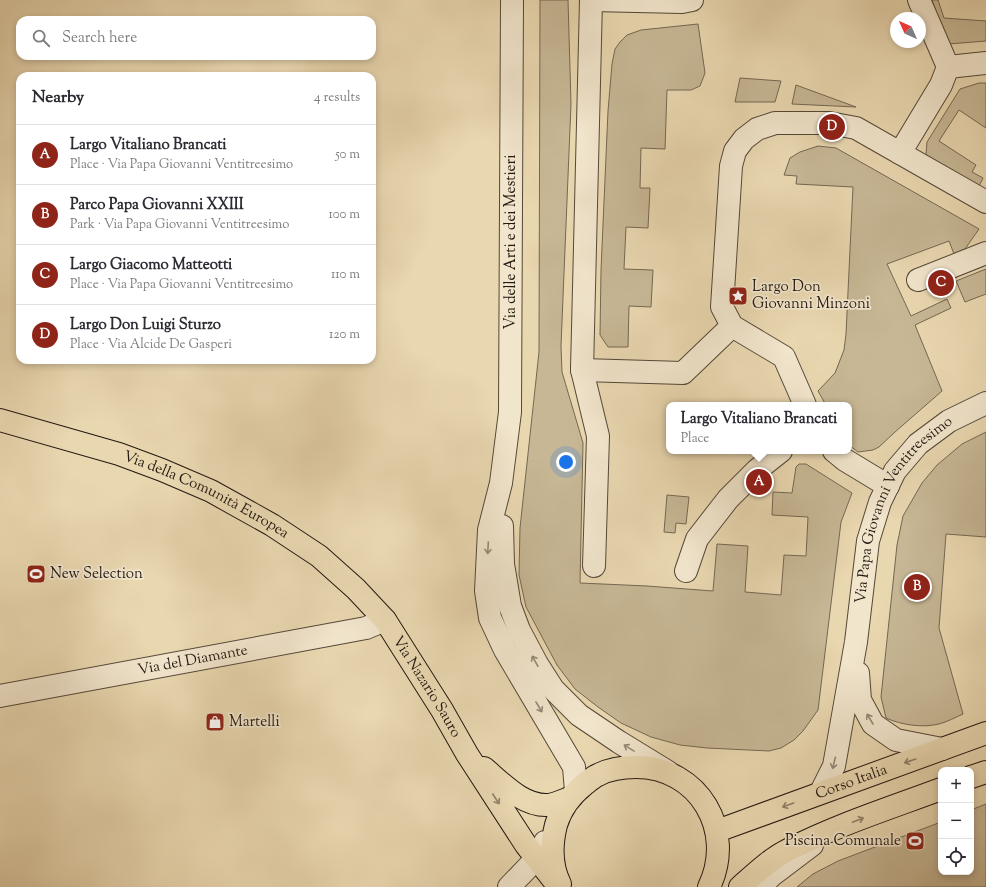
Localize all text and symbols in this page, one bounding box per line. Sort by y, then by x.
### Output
north arrow [890,12,926,48]
search box [16,16,376,60]
icon: search [30,27,52,49]
text: Search here [62,28,137,49]
text: Nearby [32,86,84,110]
text: 4 results [314,89,360,107]
pin: D [819,112,845,142]
text: Largo Vitaliano Brancati [70,135,227,156]
text: A [40,146,50,164]
text: 50 m [335,146,360,164]
street label: Via delle Arti e dei Mestieri [501,155,522,329]
text: Place · Via Papa Giovanni Ventitreesimo [70,156,293,174]
text: Parco Papa Giovanni XXIII [70,195,244,216]
text: B [41,206,49,224]
text: 100 m [328,206,360,224]
text: Park · Via Papa Giovanni Ventitreesimo [70,216,289,234]
text: Largo Giacomo Matteotti [70,255,232,276]
text: C [40,266,50,284]
text: 110 m [331,266,360,284]
pin: C [928,268,954,298]
text: Place · Via Papa Giovanni Ventitreesimo [70,276,293,294]
place label: Largo Don Giovanni Minzoni [752,277,870,315]
place icon: Largo Don Giovanni Minzoni [727,285,749,307]
text: Largo Don Luigi Sturzo [70,315,221,336]
text: D [40,326,50,344]
text: 120 m [329,326,360,344]
text: Place · Via Alcide De Gasperi [70,336,232,354]
popup [666,402,852,454]
text: Largo Vitaliano Brancati [681,409,837,430]
street label: Via Papa Giovanni Ventitreesimo [850,411,957,605]
text: Place [681,430,709,448]
street label: Via della Comunità Europea [120,446,293,544]
your location [556,452,576,472]
pin: A [746,467,772,497]
one-way arrow [484,541,492,554]
sports icon: New Selection [25,563,47,585]
place label: New Selection [50,564,143,585]
pin: B [904,572,930,602]
street label: Via Nazario Sauro [387,632,466,742]
street label: Via del Diamante [136,640,249,681]
one-way arrow [531,655,539,667]
one-way arrow [535,701,543,713]
shop icon: Martelli [204,711,226,733]
place label: Martelli [229,712,280,733]
one-way arrow [866,713,874,725]
one-way arrow [623,744,635,752]
one-way arrow [829,756,837,769]
one-way arrow [904,757,916,765]
street label: Corso Italia [812,759,890,805]
map controls [938,767,974,875]
button: + [938,767,974,803]
one-way arrow [492,793,500,804]
one-way arrow [782,801,794,809]
button: − [938,803,974,839]
one-way arrow [852,816,864,824]
sports icon: Piscina Comunale [904,830,926,852]
place label: Piscina Comunale [785,831,901,852]
button: locate [938,839,974,875]

